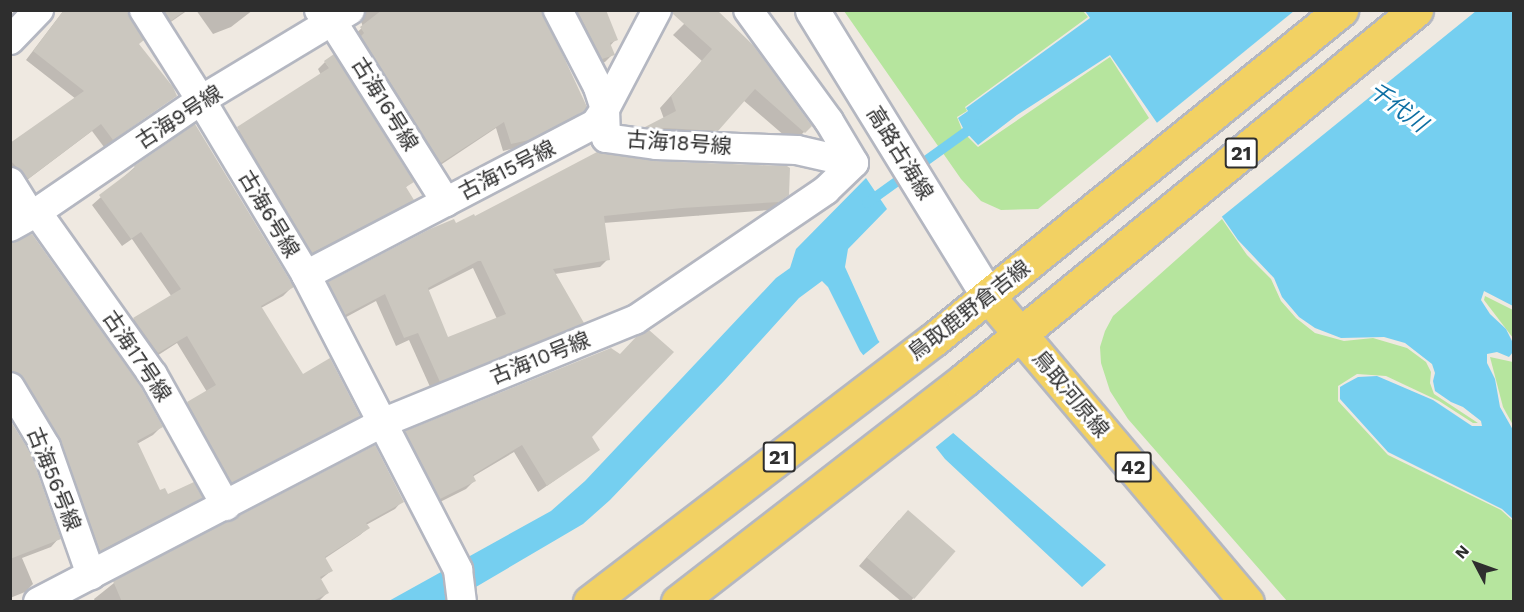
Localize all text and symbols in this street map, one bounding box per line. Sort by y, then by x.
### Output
street label: 古海16号線 [347,53,423,155]
water label: 千代川 [1364,77,1432,137]
street label: 古海9号線 [131,80,227,154]
street label: 高路古海線 [861,102,939,204]
street label: 古海18号線 [626,127,732,159]
street label: 古海15号線 [455,135,559,205]
road number: 21 [1224,136,1258,170]
street label: 古海6号線 [233,166,305,262]
street label: 鳥取鹿野倉吉線 [903,255,1035,365]
street label: 古海17号線 [97,306,177,406]
street label: 古海10号線 [486,327,594,389]
street label: 鳥取河原線 [1028,346,1114,442]
street label: 古海56号線 [22,424,86,534]
road number: 21 [762,440,796,474]
road number: 42 [1114,450,1152,484]
north arrow [1446,534,1506,594]
text: N [1451,541,1473,563]

